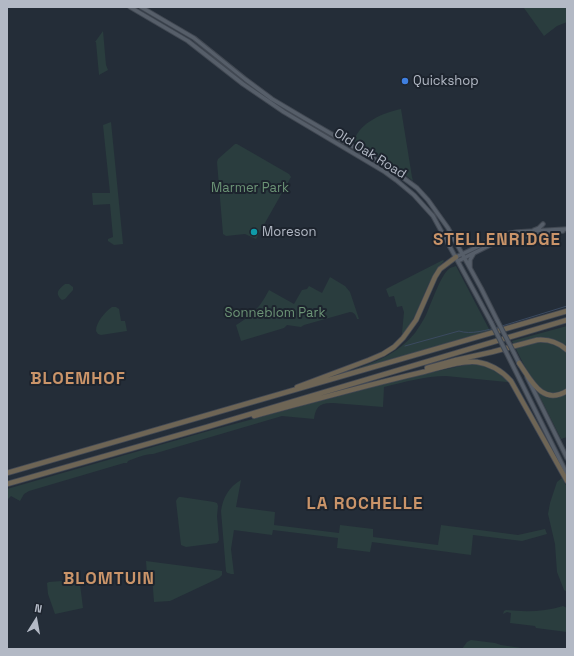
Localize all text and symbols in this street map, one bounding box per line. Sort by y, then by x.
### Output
place label: Quickshop [413,73,479,89]
marker: Quickshop [400,76,410,86]
street label: Old Oak Road [331,126,409,182]
park label: Marmer Park [211,180,289,196]
place label: Moreson [262,224,316,240]
marker: Moreson [249,227,259,237]
district label: STELLENRIDGE [433,230,561,250]
park label: Sonneblom Park [225,305,325,321]
district label: BLOEMHOF [30,369,126,389]
district label: LA ROCHELLE [307,494,423,514]
district label: BLOMTUIN [63,569,155,589]
north arrow [16,600,56,640]
text: N [33,601,43,616]

